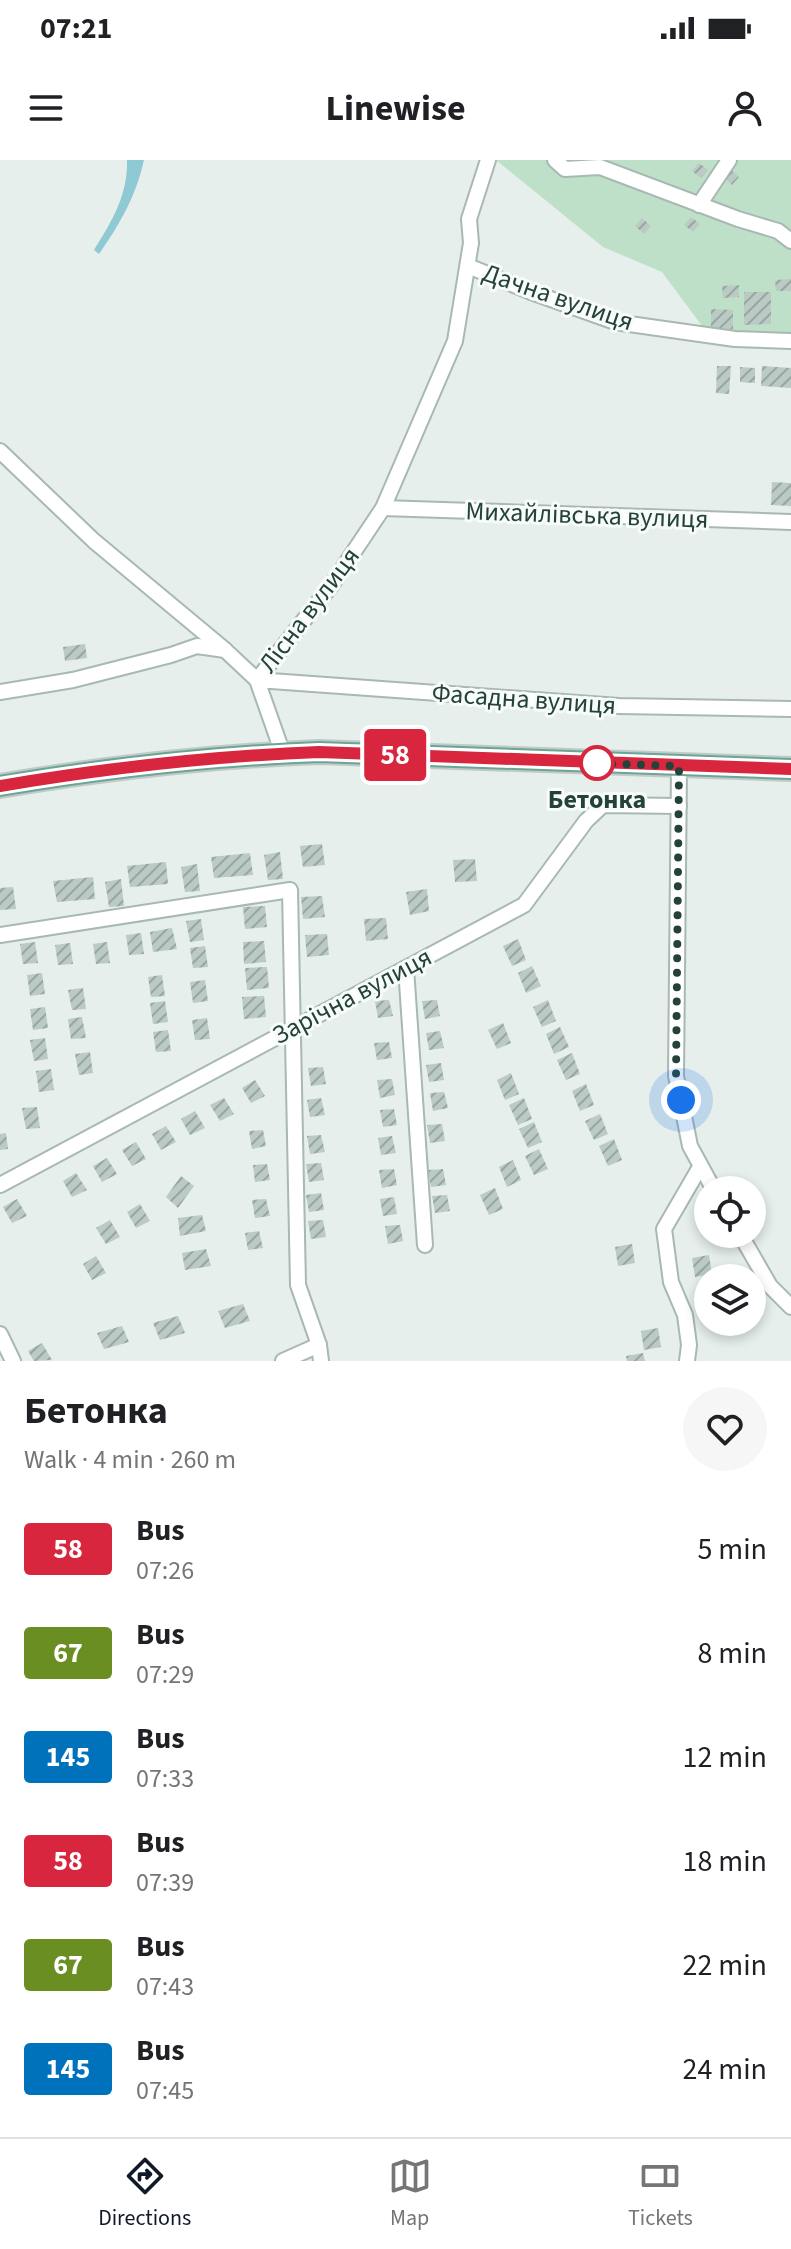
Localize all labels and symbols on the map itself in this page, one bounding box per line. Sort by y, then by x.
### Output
street label: Дачна вулиця [477,254,639,340]
street label: Михайлівська вулиця [465,492,709,538]
street label: Лісна вулиця [249,539,369,681]
street label: Фасадна вулиця [431,674,617,724]
line badge: 58 [359,729,431,781]
marker: Бетонка [580,746,614,780]
place label: Бетонка [548,781,646,818]
street label: Зарічна вулиця [266,938,438,1054]
your location [661,1080,701,1120]

